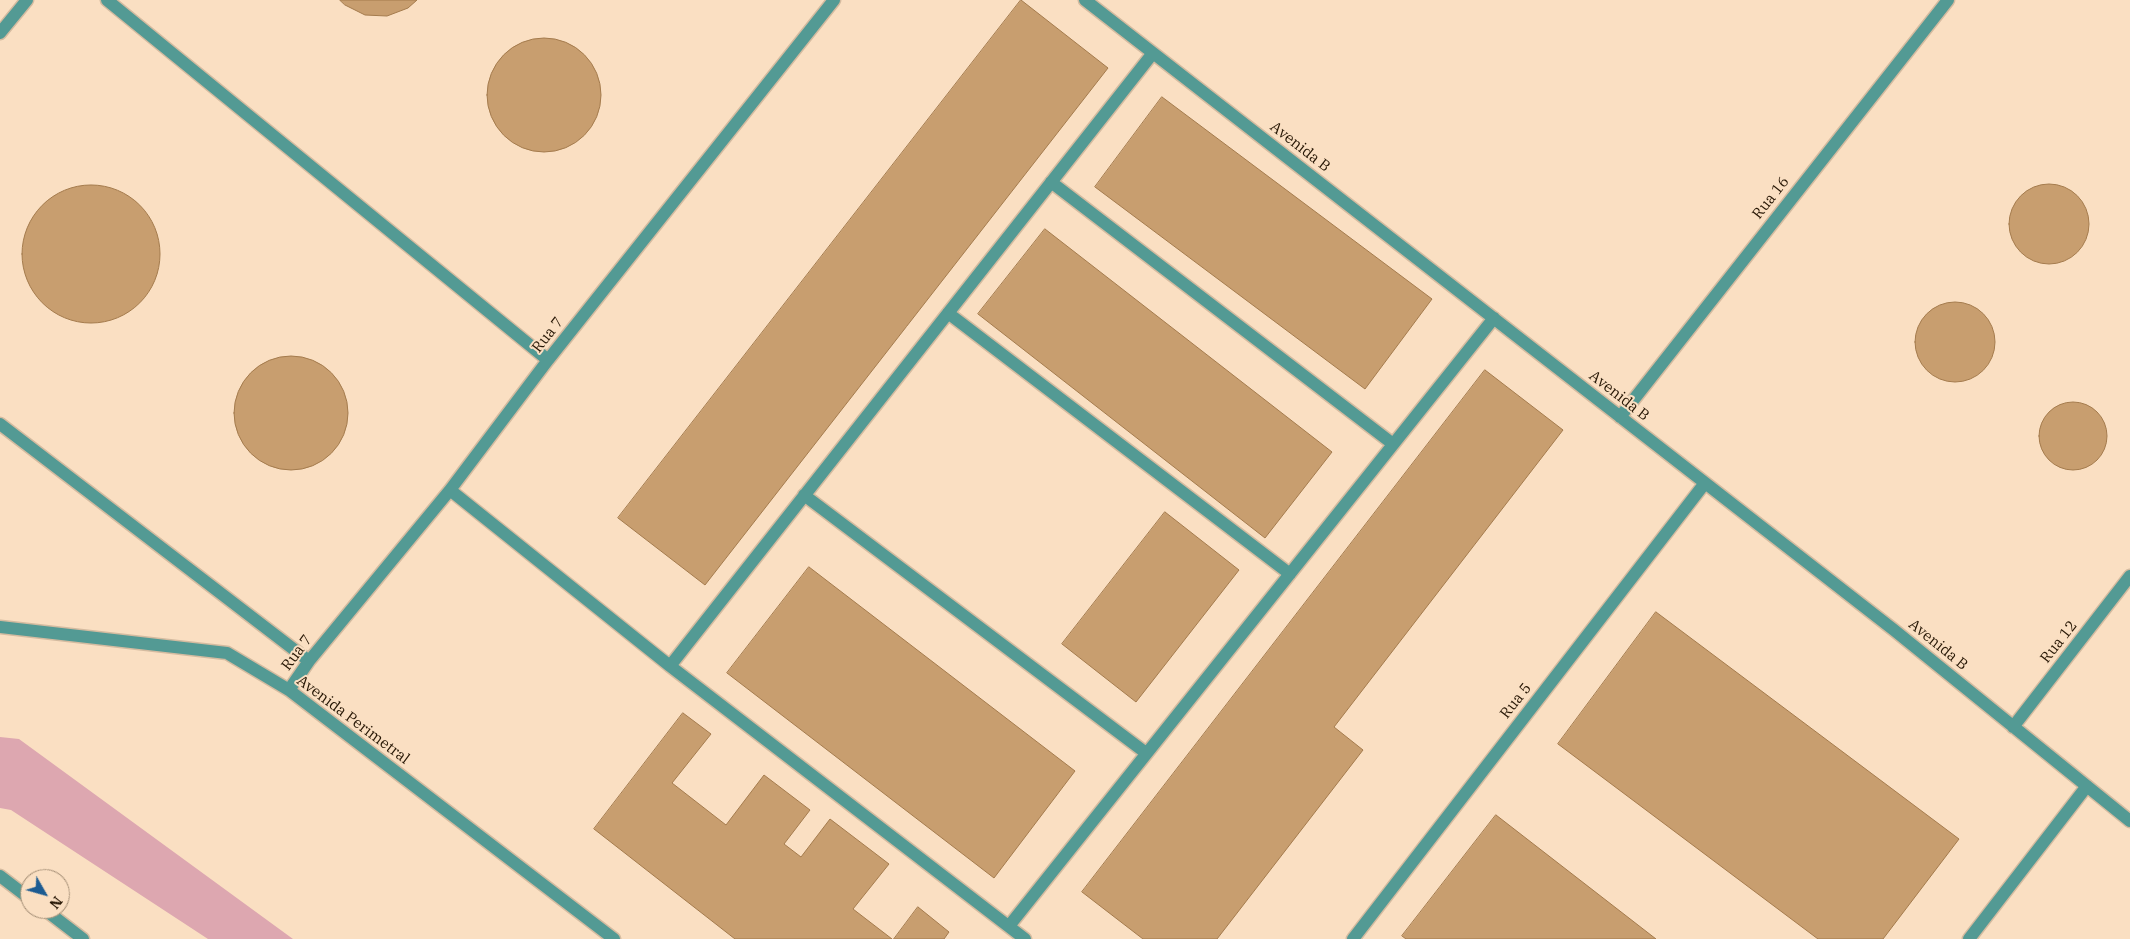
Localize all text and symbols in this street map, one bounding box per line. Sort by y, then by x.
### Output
street label: Avenida B [1266,118,1334,176]
street label: Rua 16 [1749,173,1793,223]
street label: Rua 7 [529,314,567,356]
street label: Avenida B [1585,367,1653,425]
street label: Avenida B [1905,616,1971,674]
street label: Rua 12 [2037,617,2081,667]
street label: Rua 7 [278,632,316,674]
street label: Avenida Perimetral [293,672,413,768]
street label: Rua 5 [1497,680,1535,722]
north arrow [20,869,70,919]
text: N [46,893,67,913]

